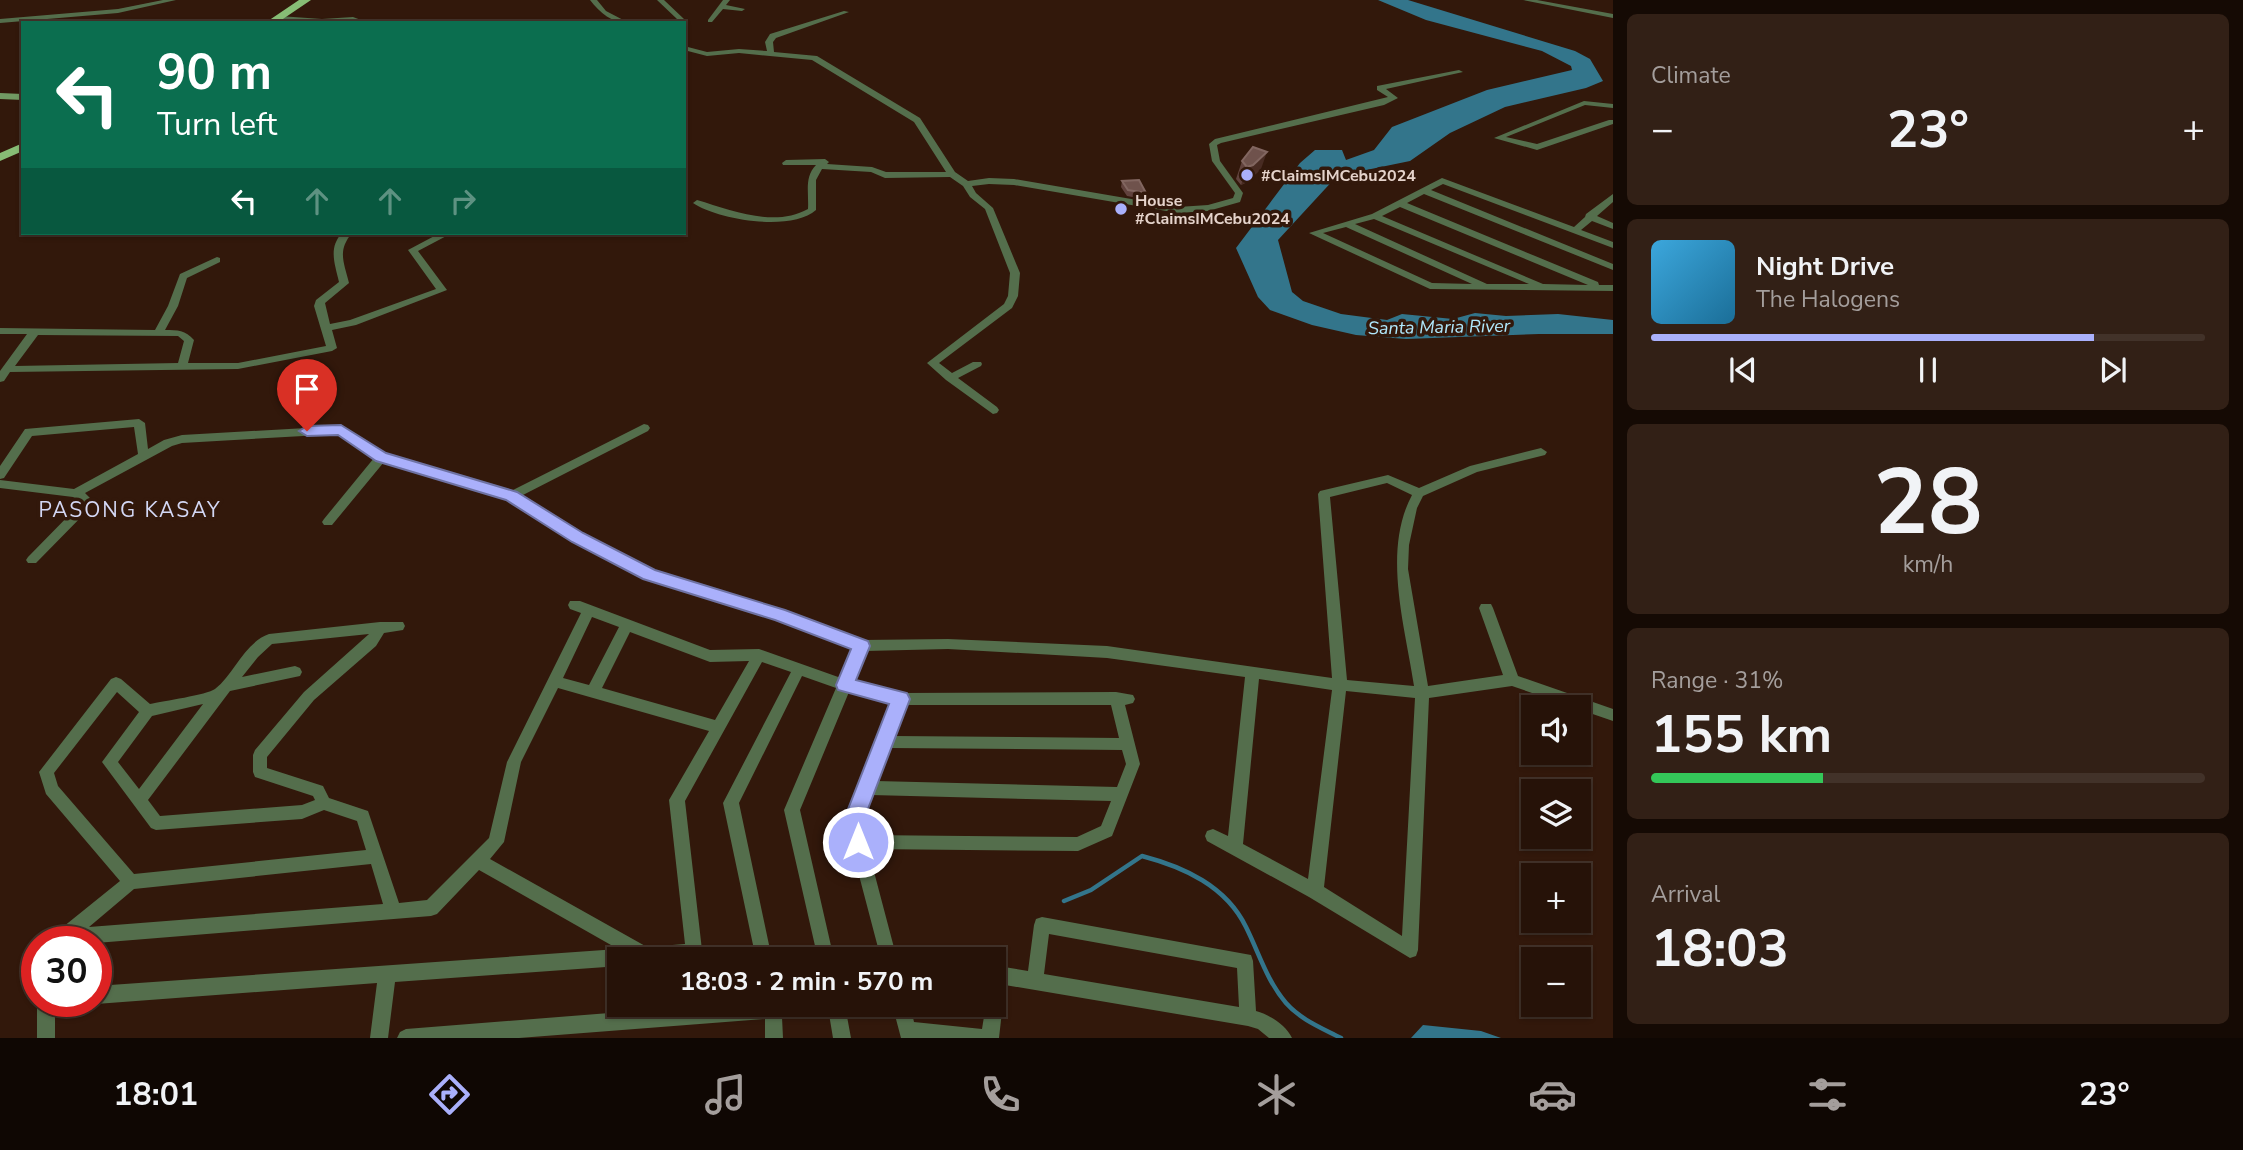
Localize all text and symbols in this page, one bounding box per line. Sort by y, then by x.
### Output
text: 90 m [157,39,272,106]
icon: left [42,49,133,140]
text: Climate [1651,60,1731,91]
text: 23° [1887,94,1969,165]
text: Turn left [157,103,277,146]
text: − [1651,104,1674,155]
text: + [2182,104,2205,155]
place label: #ClaimsIMCebu2024 [1261,165,1416,187]
marker: #ClaimsIMCebu2024 [1239,167,1255,183]
icon: left [225,182,263,220]
icon: ahead [298,182,336,220]
icon: ahead [371,182,409,220]
icon: right [444,182,482,220]
place label: House #ClaimsIMCebu2024 [1135,190,1290,230]
marker: House #ClaimsIMCebu2024 [1113,201,1129,217]
text: Night Drive [1756,249,1894,284]
text: The Halogens [1756,284,1900,315]
water label: Santa Maria River [1368,314,1511,340]
icon: previous [1724,351,1762,389]
icon: pause [1909,351,1947,389]
icon: next [2094,351,2132,389]
pin [277,359,337,431]
icon: arrive [288,370,326,408]
text: 28 [1873,441,1983,565]
district label: PASONG KASAY [38,496,222,524]
text: km/h [1903,549,1953,580]
text: Range · 31% [1651,665,1783,696]
map controls [1521,695,1591,1017]
button: sound [1521,695,1591,765]
text: 155 km [1651,699,1832,770]
button: layers [1521,779,1591,849]
position arrow [821,805,895,879]
button: + [1521,863,1591,933]
text: Arrival [1651,879,1720,910]
text: 18:03 [1651,913,1789,984]
speed limit sign: 30 [21,926,112,1017]
button: − [1521,947,1591,1017]
text: 18:03 · 2 min · 570 m [680,964,933,999]
icon: directions [425,1070,474,1119]
icon: music [701,1070,750,1119]
icon: phone [976,1070,1025,1119]
icon: climate [1252,1070,1301,1119]
icon: car [1528,1070,1577,1119]
icon: filters [1803,1070,1852,1119]
text: 18:01 [113,1073,198,1116]
text: 23° [2079,1073,2130,1116]

